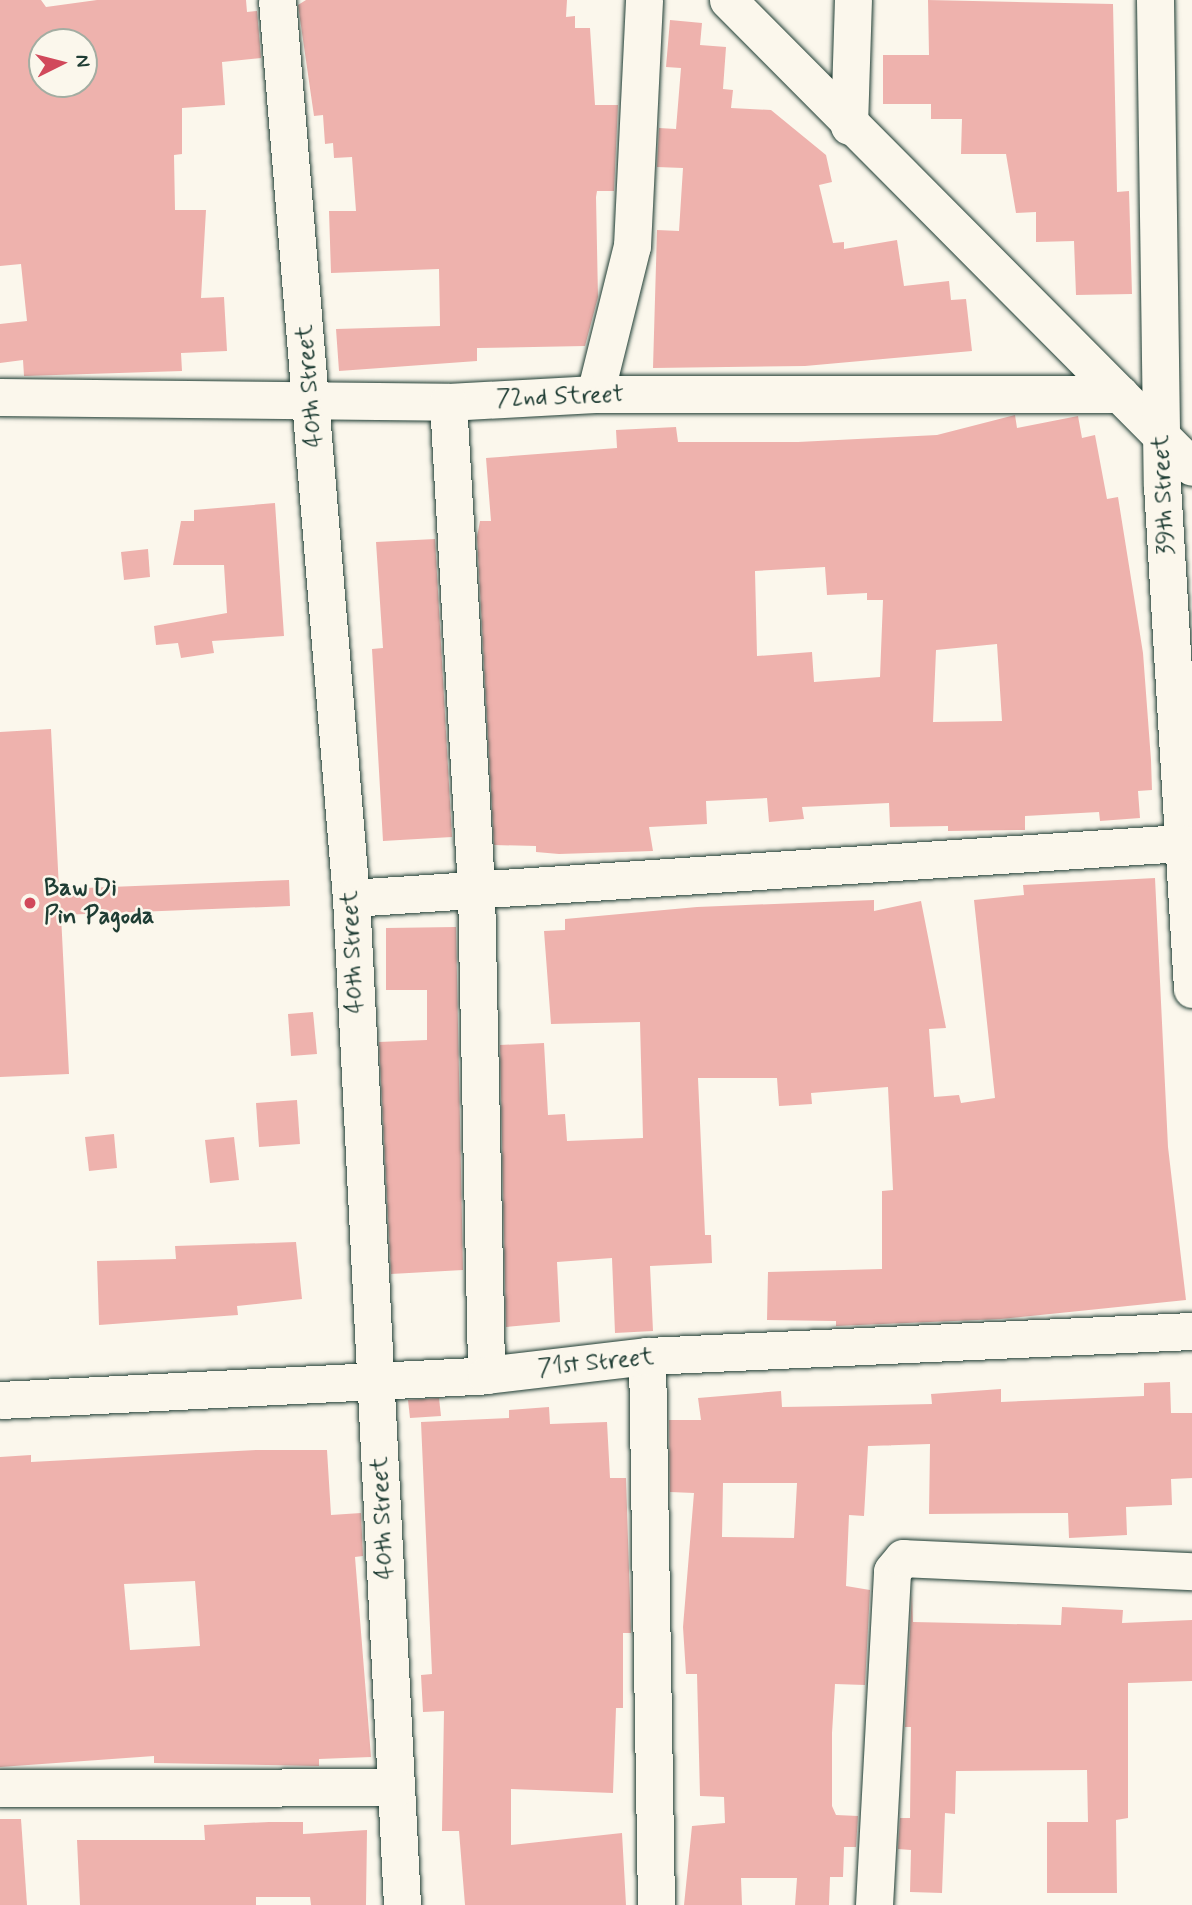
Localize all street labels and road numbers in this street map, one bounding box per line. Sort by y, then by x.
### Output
street label: 40th Street [290,323,330,449]
street label: 72nd Street [496,380,624,414]
street label: 39th Street [1146,434,1182,556]
street label: 40th Street [335,890,371,1014]
street label: 71st Street [536,1343,656,1383]
street label: 40th Street [365,1456,401,1580]

